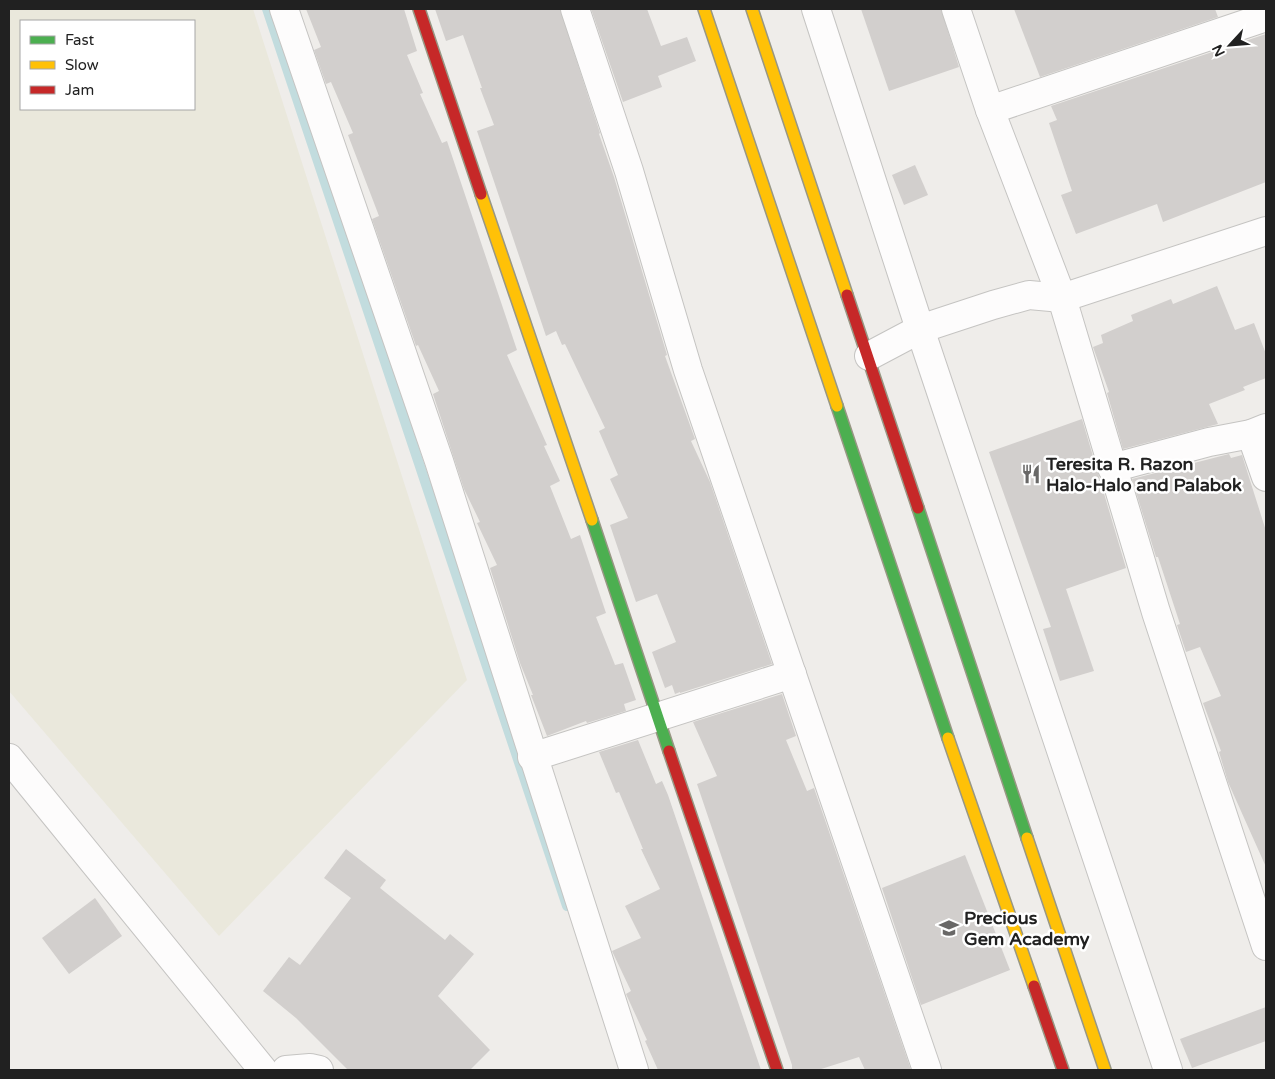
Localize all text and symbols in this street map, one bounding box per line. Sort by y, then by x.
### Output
legend [20,20,195,110]
north arrow [1205,20,1255,70]
text: Fast [65,31,95,49]
text: N [1209,42,1229,59]
text: Slow [65,56,99,74]
text: Jam [65,81,94,99]
place label: Teresita R. Razon Halo-Halo and Palabok [1045,453,1242,496]
restaurant icon: Teresita R. Razon Halo-Halo and Palabok [1020,463,1042,485]
place label: Precious Gem Academy [964,907,1090,950]
school or university icon: Precious Gem Academy [938,917,960,939]

